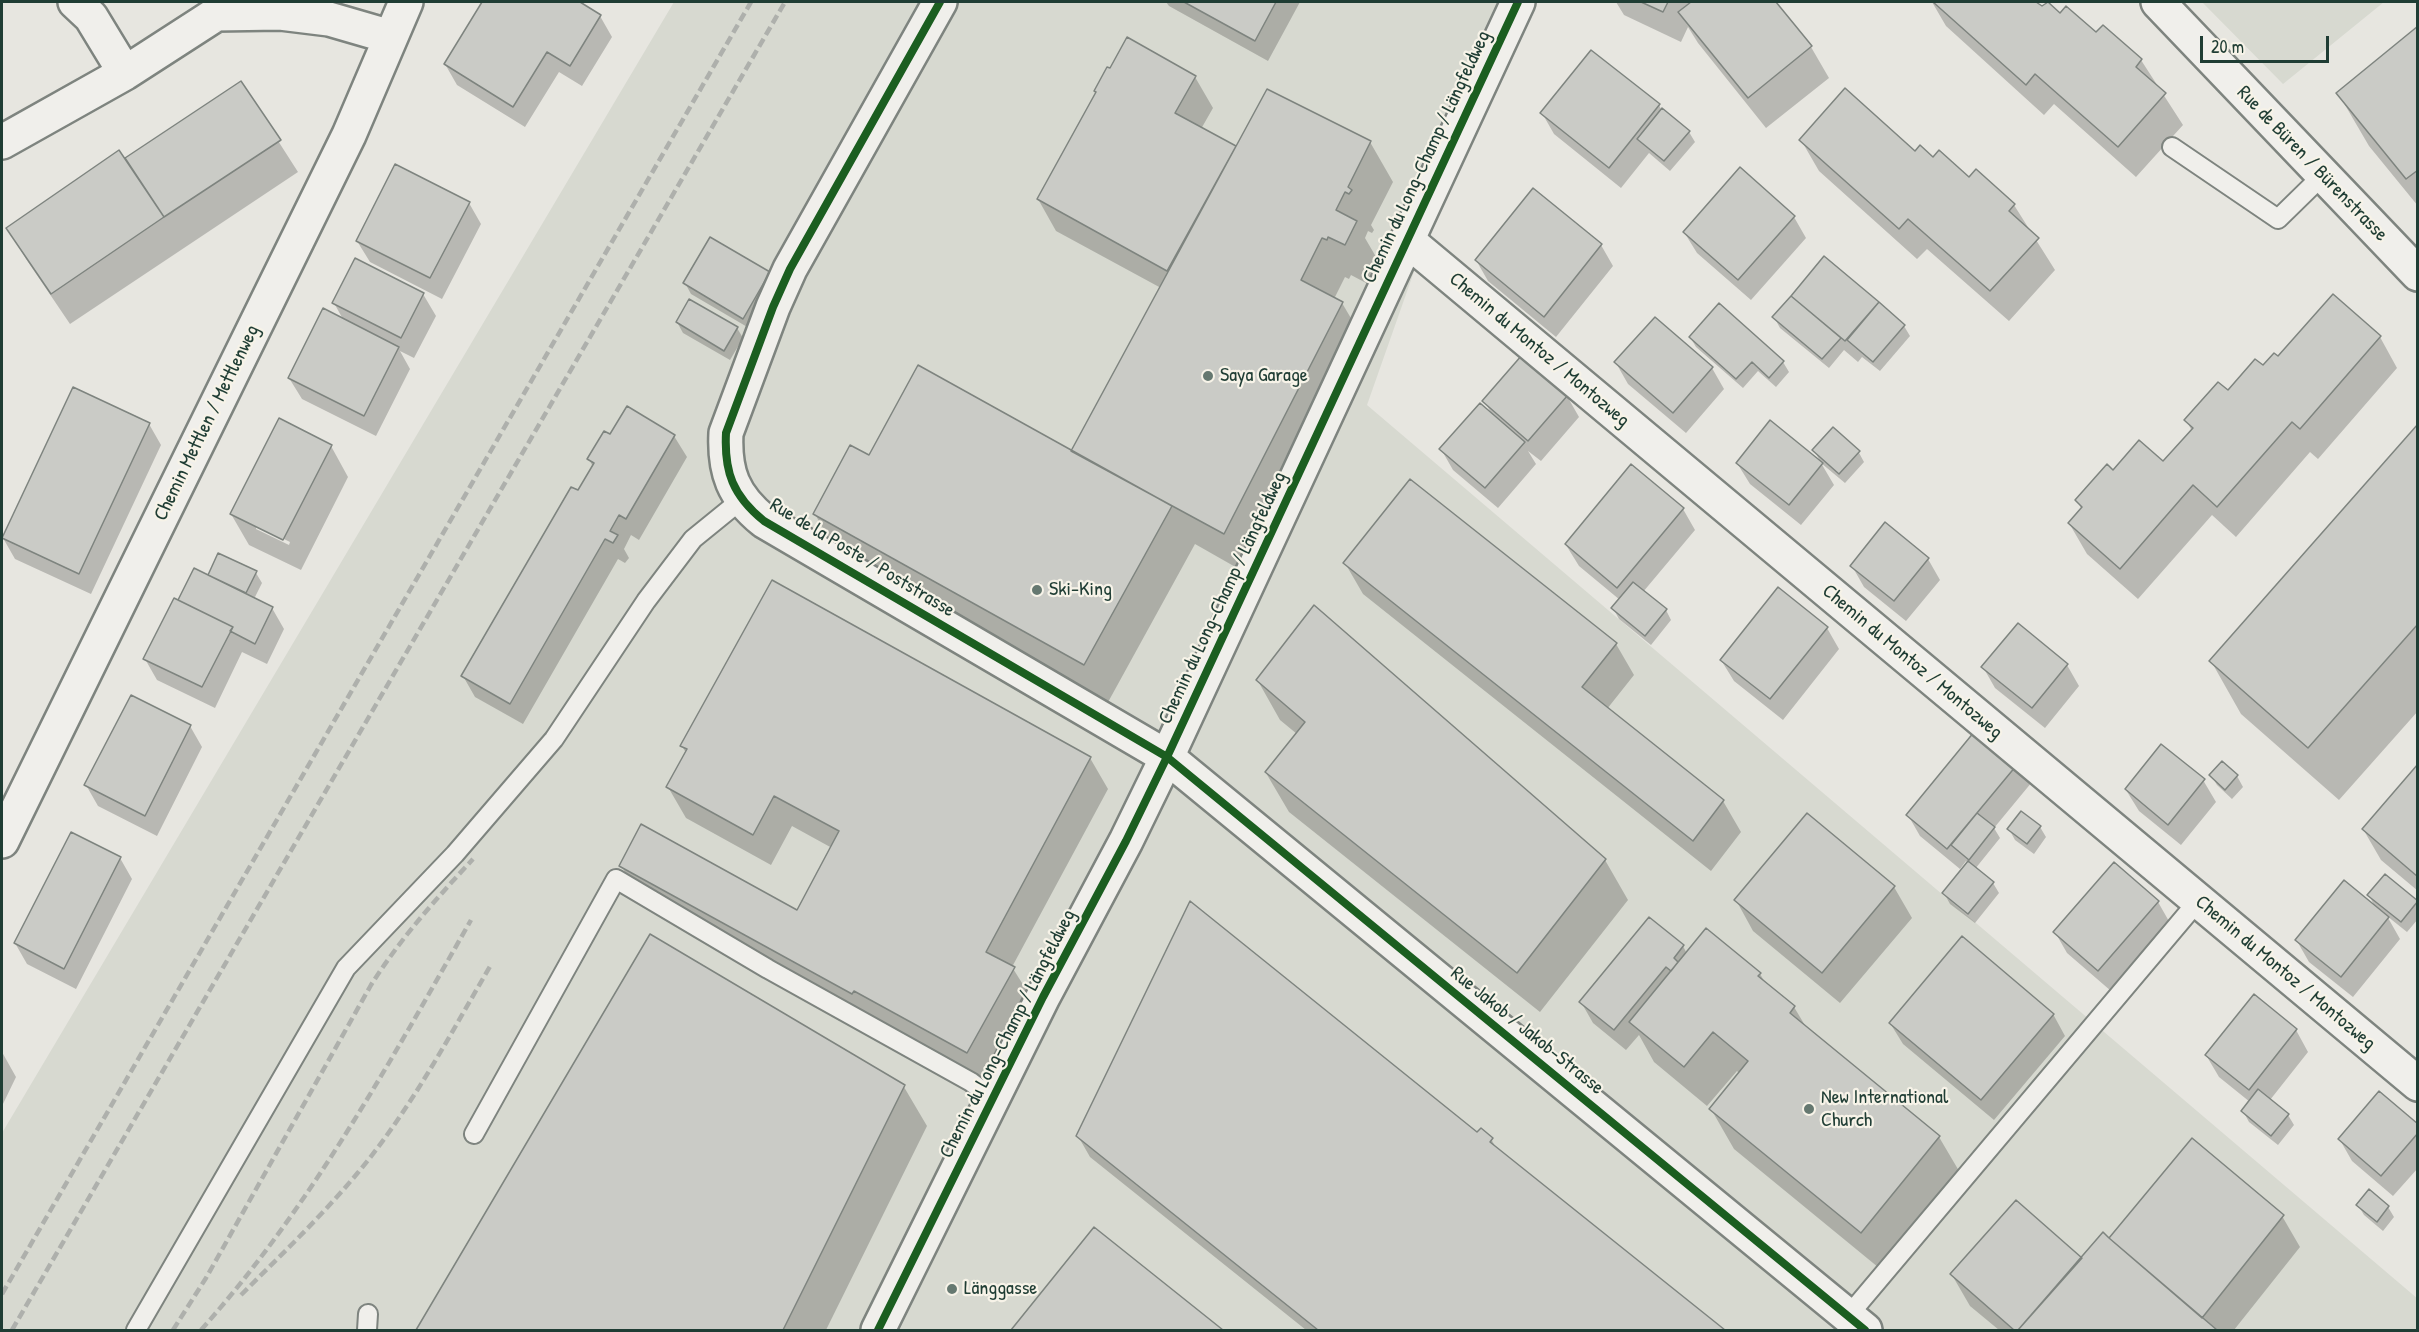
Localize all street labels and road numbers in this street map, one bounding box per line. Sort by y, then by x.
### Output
street label: Chemin du Long-Champ / Längfeldweg [1358,27,1496,287]
street label: Rue de Büren / Bürenstrasse [2232,81,2392,247]
street label: Chemin du Montoz / Montozweg [1444,267,1634,433]
street label: Chemin Mettlen / Mettlenweg [149,321,265,525]
street label: Chemin du Long-Champ / Längfeldweg [1154,468,1292,728]
street label: Rue de la Poste / Poststrasse [765,493,959,623]
street label: Chemin du Montoz / Montozweg [1817,579,2007,745]
street label: Chemin du Montoz / Montozweg [2190,890,2380,1056]
street label: Chemin du Long-Champ / Längfeldweg [935,906,1081,1162]
street label: Rue Jakob / Jakob-Strasse [1446,962,1608,1100]

